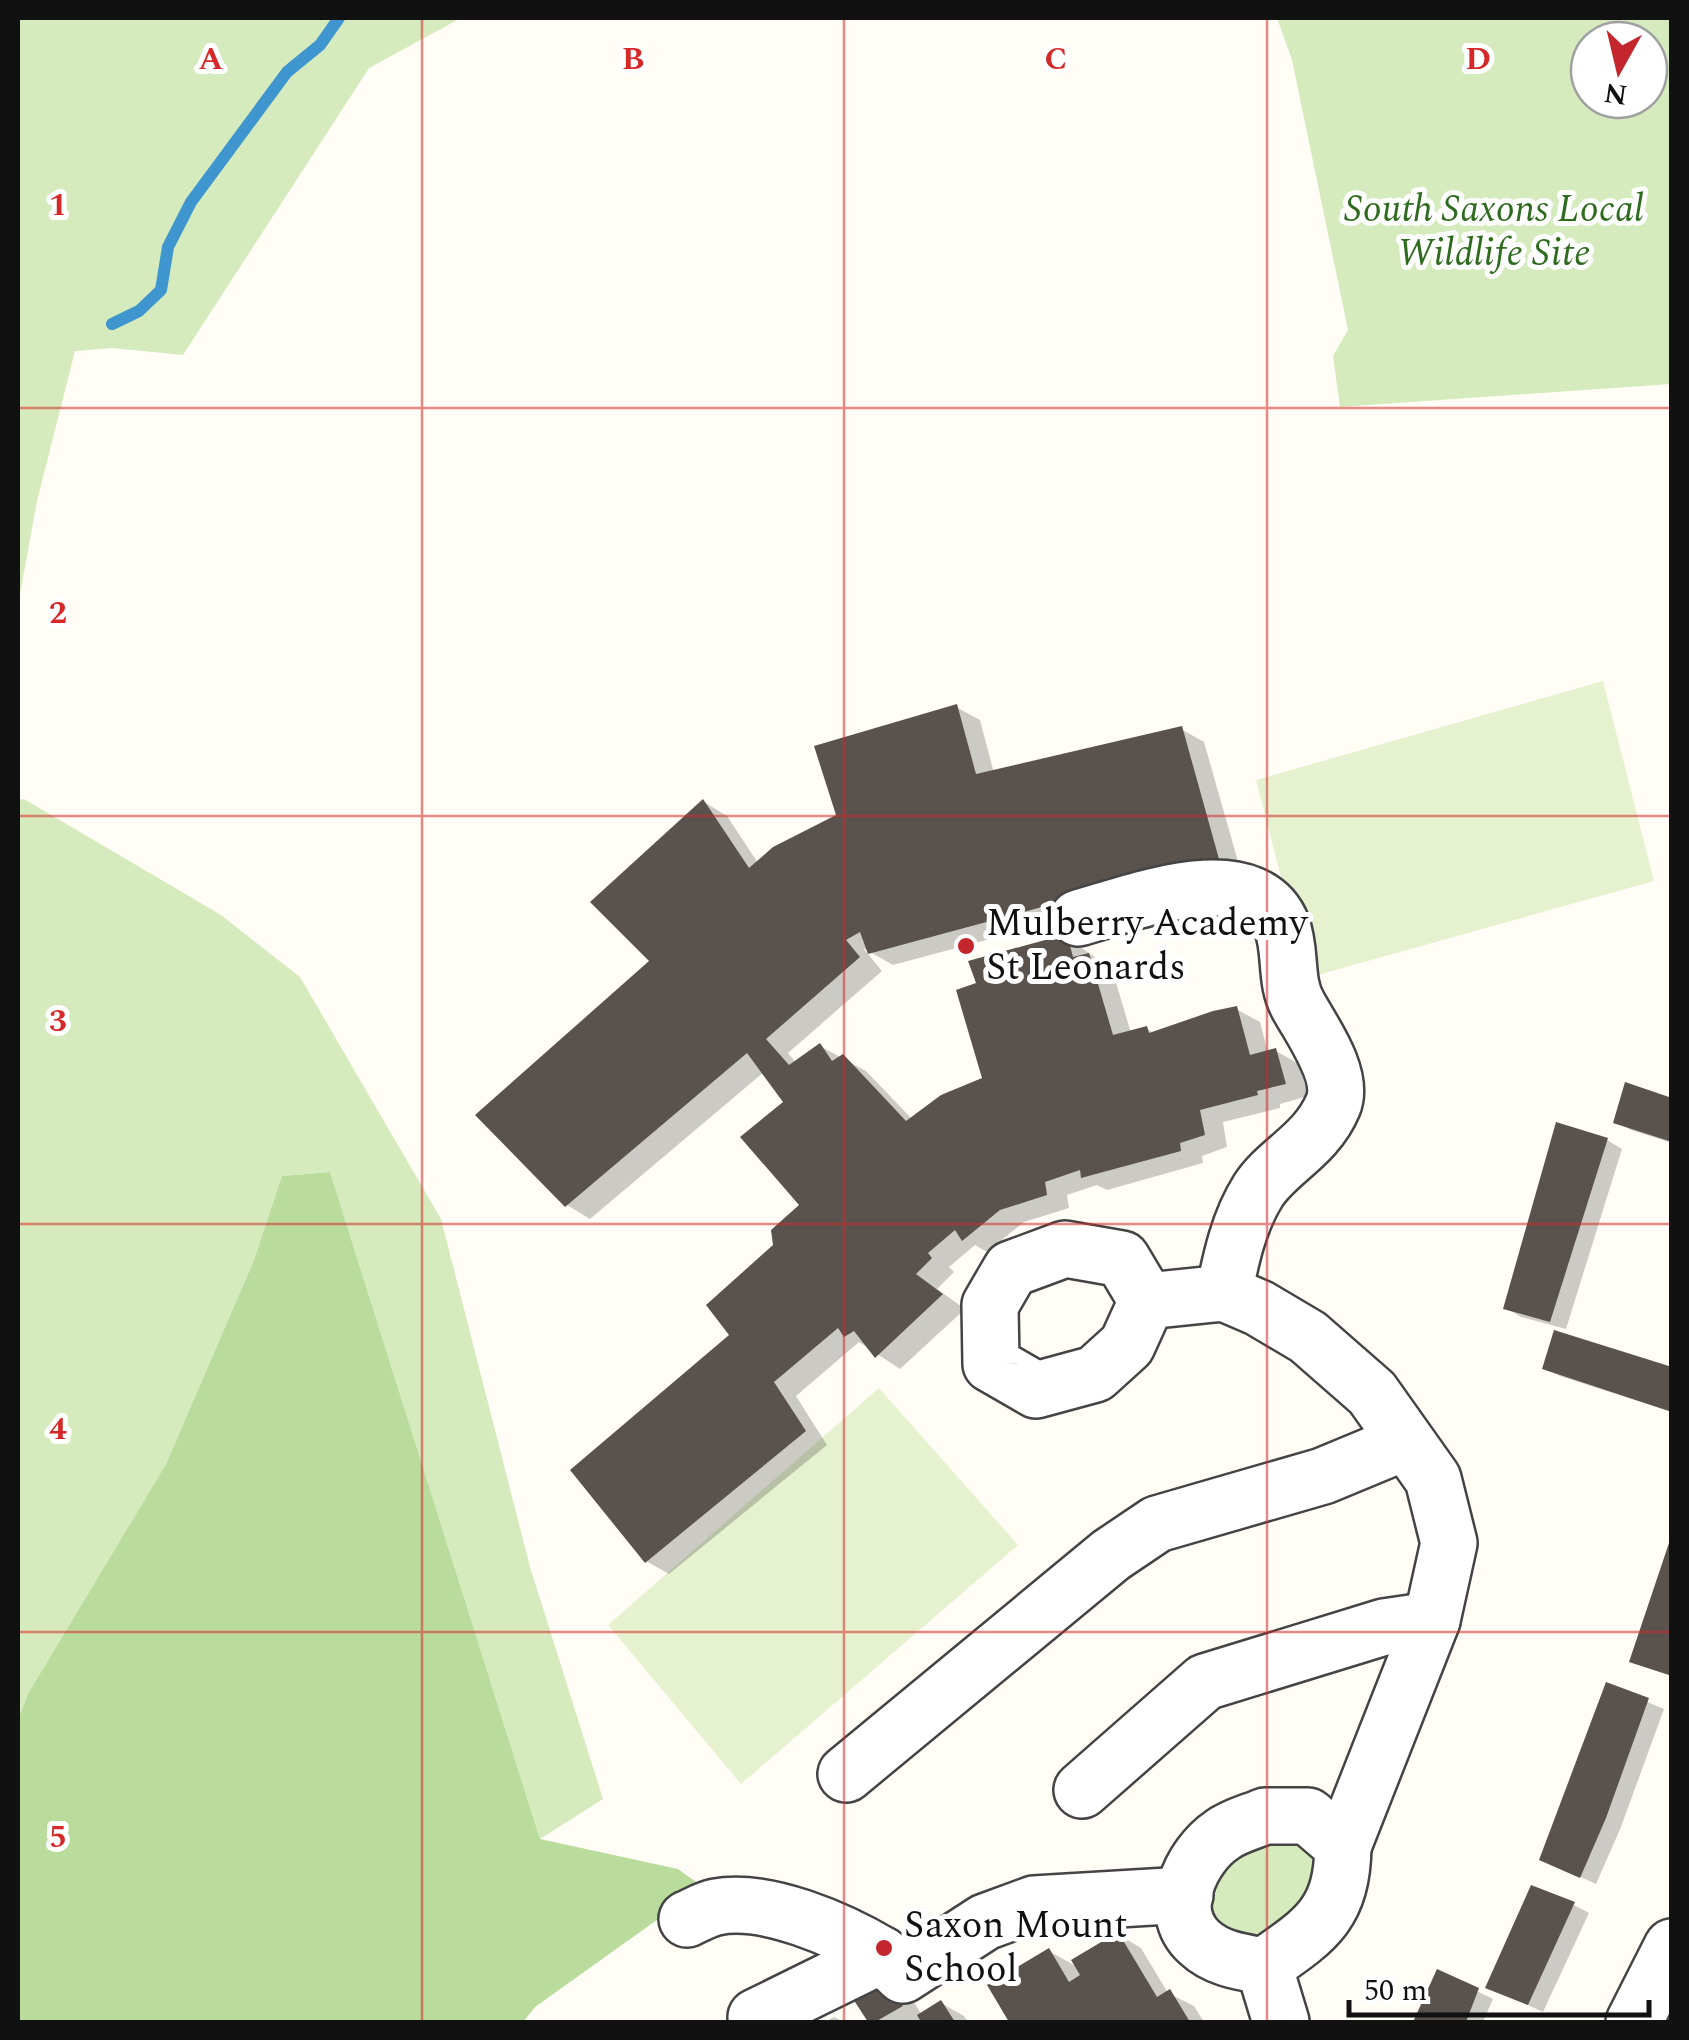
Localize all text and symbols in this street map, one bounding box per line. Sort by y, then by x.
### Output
north arrow [1569,20,1669,120]
text: A [199,35,224,84]
text: B [622,35,644,84]
text: C [1045,35,1067,84]
text: D [1465,35,1491,84]
text: N [1601,70,1630,116]
text: 1 [49,181,67,230]
park label: South Saxons Local Wildlife Site [1344,181,1644,283]
text: 2 [49,589,67,638]
place label: Mulberry Academy St Leonards [986,895,1309,997]
marker: Mulberry Academy St Leonards [955,935,977,957]
text: 3 [49,997,67,1046]
text: 4 [49,1405,67,1454]
text: 5 [49,1813,67,1862]
place label: Saxon Mount School [904,1897,1128,1999]
marker: Saxon Mount School [873,1937,895,1959]
scale bar [1349,1955,1649,2017]
text: 50 m [1364,1968,1427,2014]

